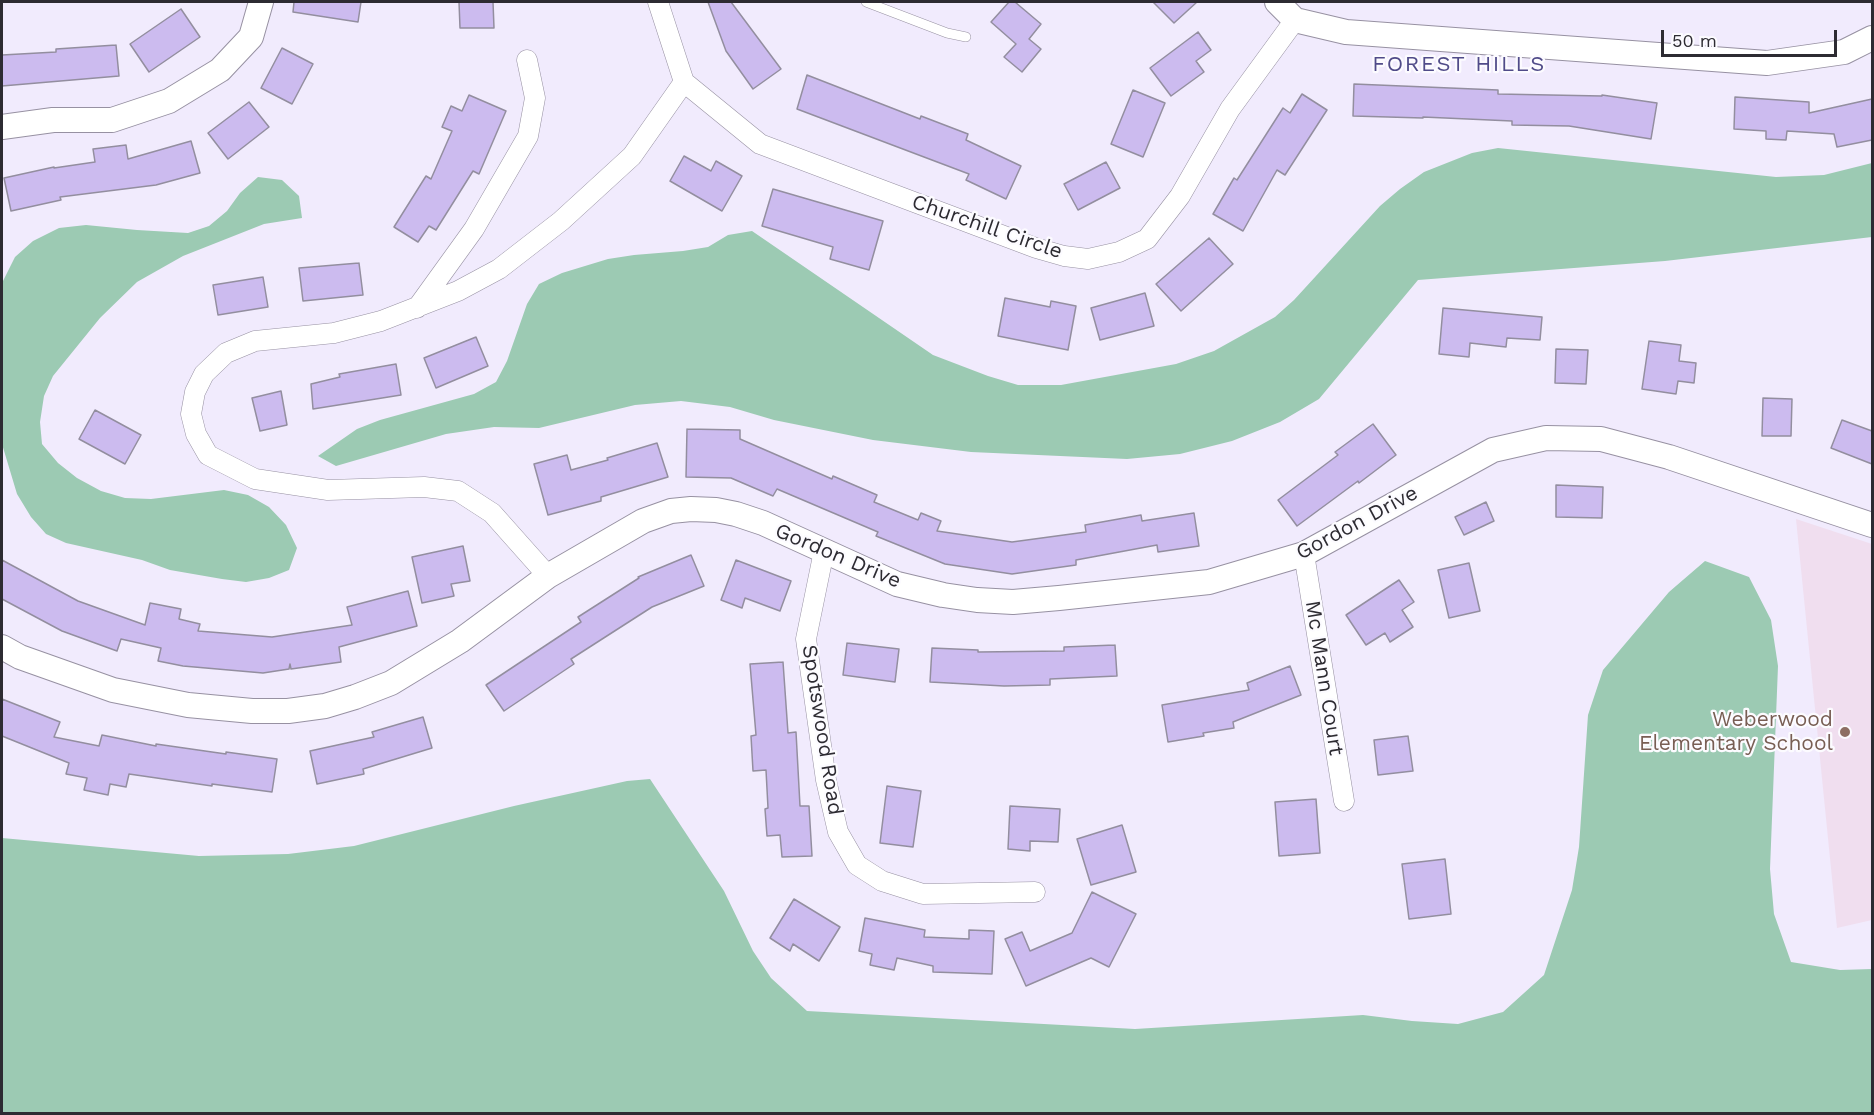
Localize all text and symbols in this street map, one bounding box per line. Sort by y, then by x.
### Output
scale bar [1664,18,1840,56]
text: 50 m [1672,30,1717,51]
district label: FOREST HILLS [1372,52,1546,78]
street label: Churchill Circle [908,189,1066,265]
street label: Gordon Drive [1292,480,1422,566]
street label: Gordon Drive [771,518,905,594]
street label: Mc Mann Court [1299,599,1349,757]
street label: Spotswood Road [796,643,848,817]
place label: Weberwood Elementary School [1639,707,1833,757]
marker: Weberwood Elementary School [1838,725,1852,739]

